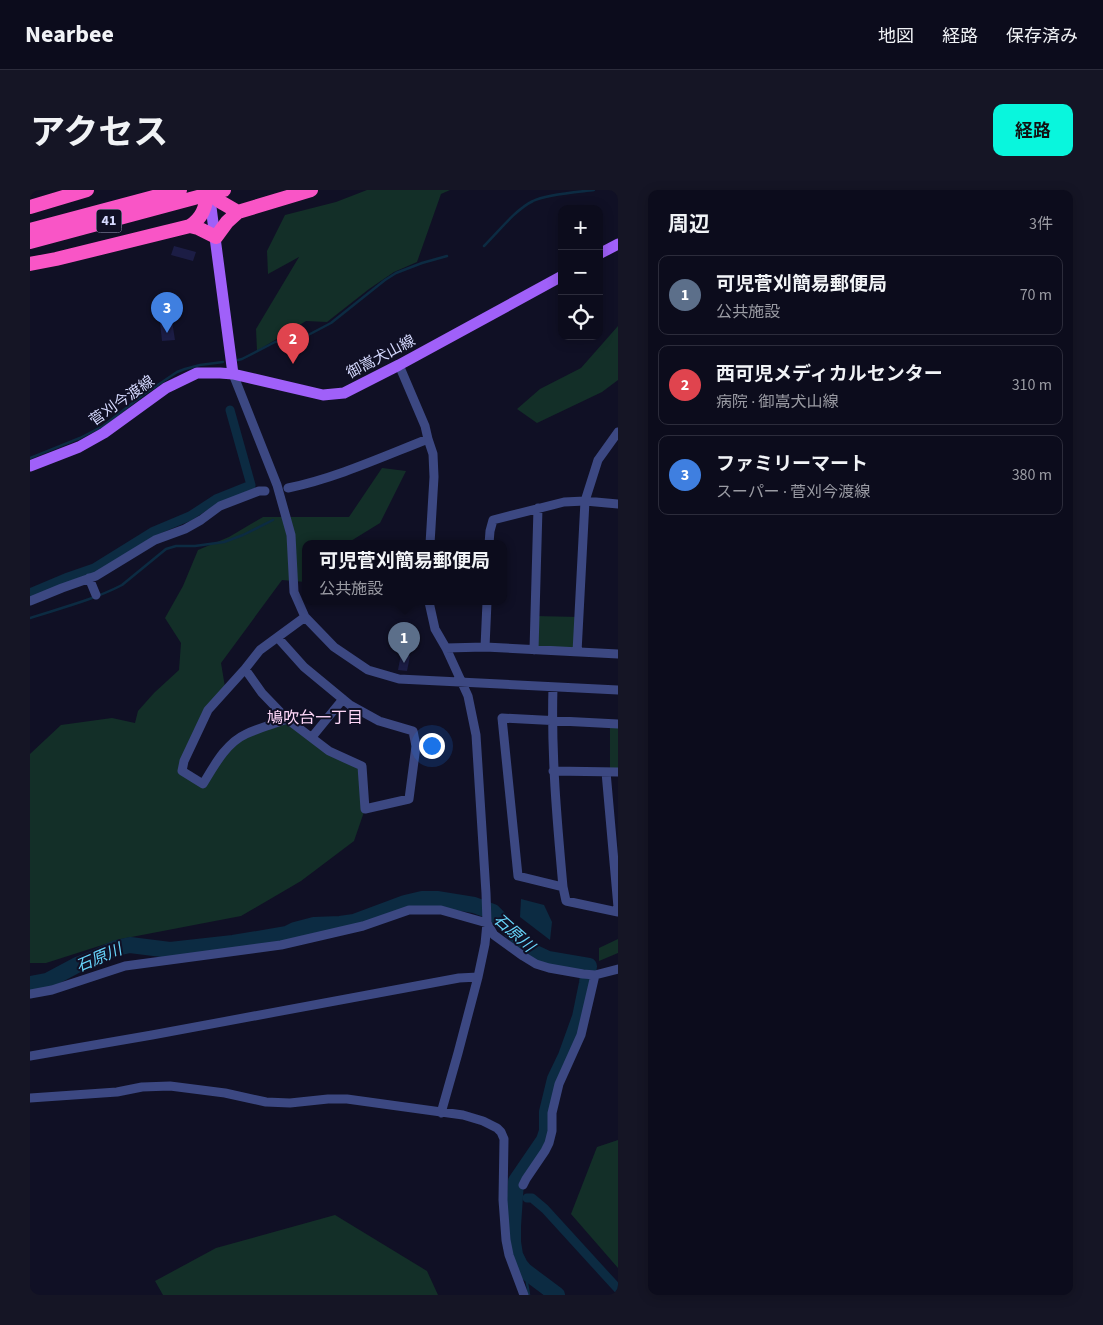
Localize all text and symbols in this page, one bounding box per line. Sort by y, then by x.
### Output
text: Nearbee [25,17,114,52]
text: 地図 [878,24,914,49]
text: 経路 [942,24,978,49]
text: 保存済み [1006,24,1078,49]
button: 経路 [993,104,1073,156]
text: アクセス [30,108,168,158]
map controls [558,205,603,340]
button: + [558,205,603,250]
text: 周辺 [668,209,710,239]
road number: 41 [96,210,122,232]
text: 3件 [1029,213,1053,235]
button: − [558,250,603,295]
text: 可児菅刈簡易郵便局 [716,271,887,298]
text: 1 [681,284,689,306]
text: 70 m [1020,284,1052,306]
pin: 3 [151,292,183,333]
button: locate [558,295,603,340]
text: 公共施設 [716,301,780,323]
pin: 2 [277,323,309,364]
street label: 御嵩犬山線 [343,330,419,384]
text: 西可児メディカルセンター [716,361,943,388]
street label: 菅刈今渡線 [85,371,159,431]
text: 2 [681,374,689,396]
text: 310 m [1012,374,1052,396]
text: 病院 · 御嵩犬山線 [716,391,838,413]
text: ファミリーマート [716,451,868,478]
text: 3 [681,464,689,486]
text: 380 m [1012,464,1052,486]
text: スーパー · 菅刈今渡線 [716,481,870,503]
popup [302,540,507,605]
text: 可児菅刈簡易郵便局 [319,548,490,575]
text: 公共施設 [319,578,383,600]
pin: 1 [388,622,420,663]
district label: 鳩吹台一丁目 [267,707,363,729]
your location [419,733,445,759]
water label: 石原川 [489,909,541,959]
water label: 石原川 [73,938,127,978]

